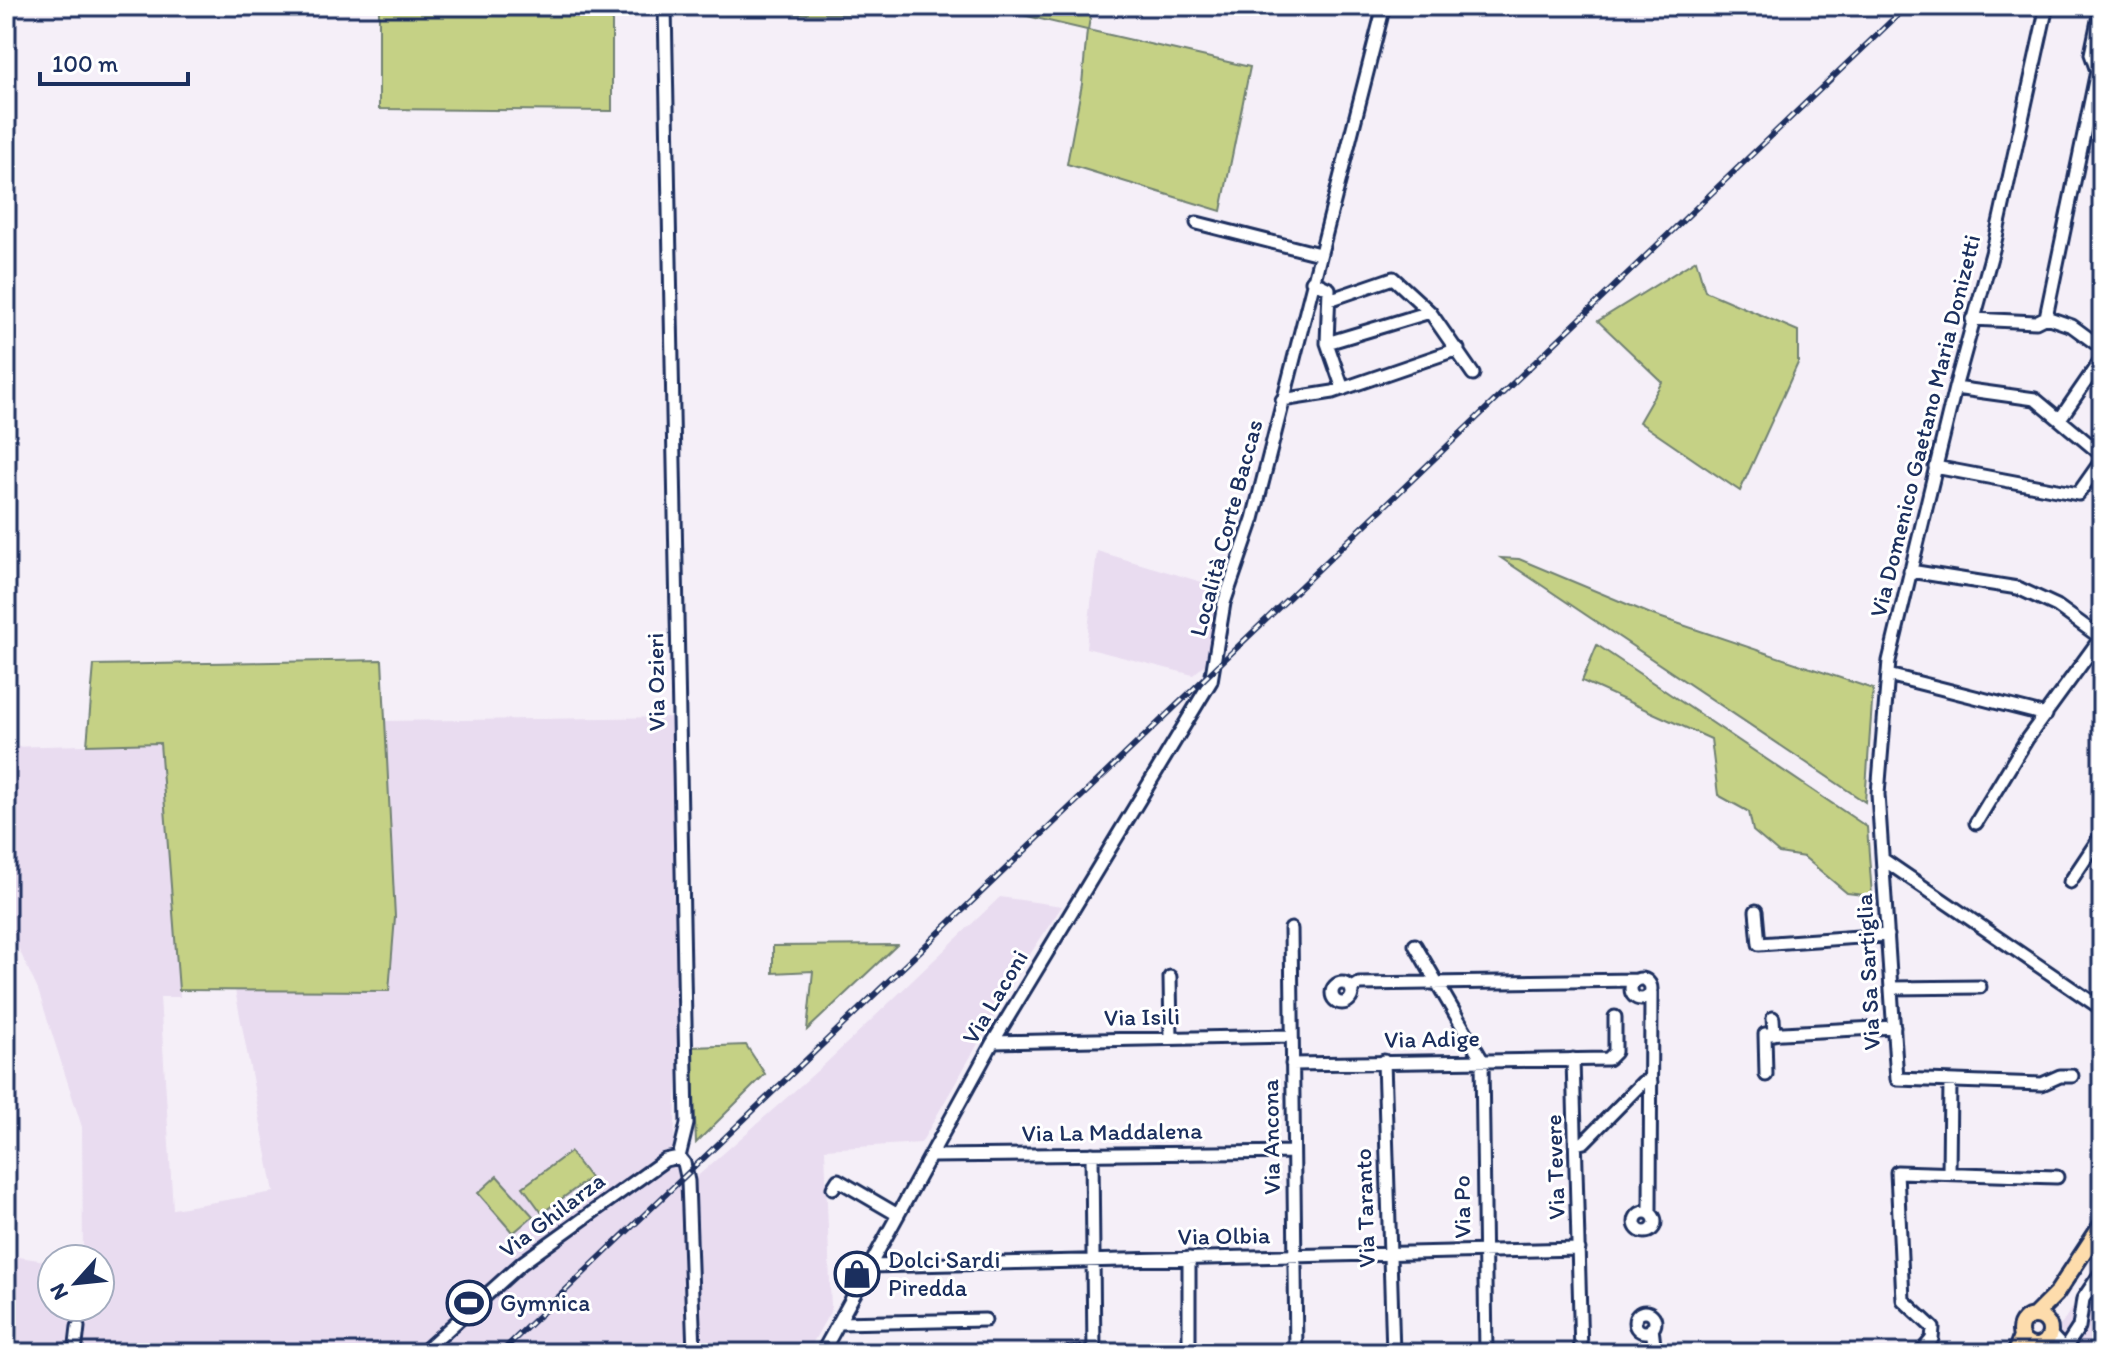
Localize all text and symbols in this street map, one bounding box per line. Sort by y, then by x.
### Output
scale bar [40,36,188,86]
text: 100 m [52,49,118,78]
street label: Via Domenico Gaetano Maria Donizetti [1863,231,1986,620]
street label: Località Corte Baccas [1183,416,1268,640]
street label: Via Ozieri [640,632,671,732]
street label: Via Sa Sartiglia [1849,892,1886,1051]
street label: Via Laconi [955,944,1034,1049]
street label: Via Isili [1104,1001,1180,1032]
street label: Via Adige [1384,1023,1480,1054]
street label: Via Ancona [1255,1078,1286,1195]
street label: Via Tevere [1538,1114,1571,1220]
street label: Via La Maddalena [1021,1115,1203,1148]
street label: Via Taranto [1348,1148,1381,1268]
street label: Via Ghilarza [493,1165,610,1264]
street label: Via Po [1446,1175,1477,1239]
street label: Via Olbia [1177,1220,1271,1251]
north arrow [36,1243,116,1323]
place label: Dolci Sardi Piredda [888,1245,1000,1302]
shop icon: Dolci Sardi Piredda [833,1250,881,1298]
text: N [43,1279,74,1305]
sports icon: Gymnica [445,1279,493,1327]
place label: Gymnica [500,1288,590,1317]

